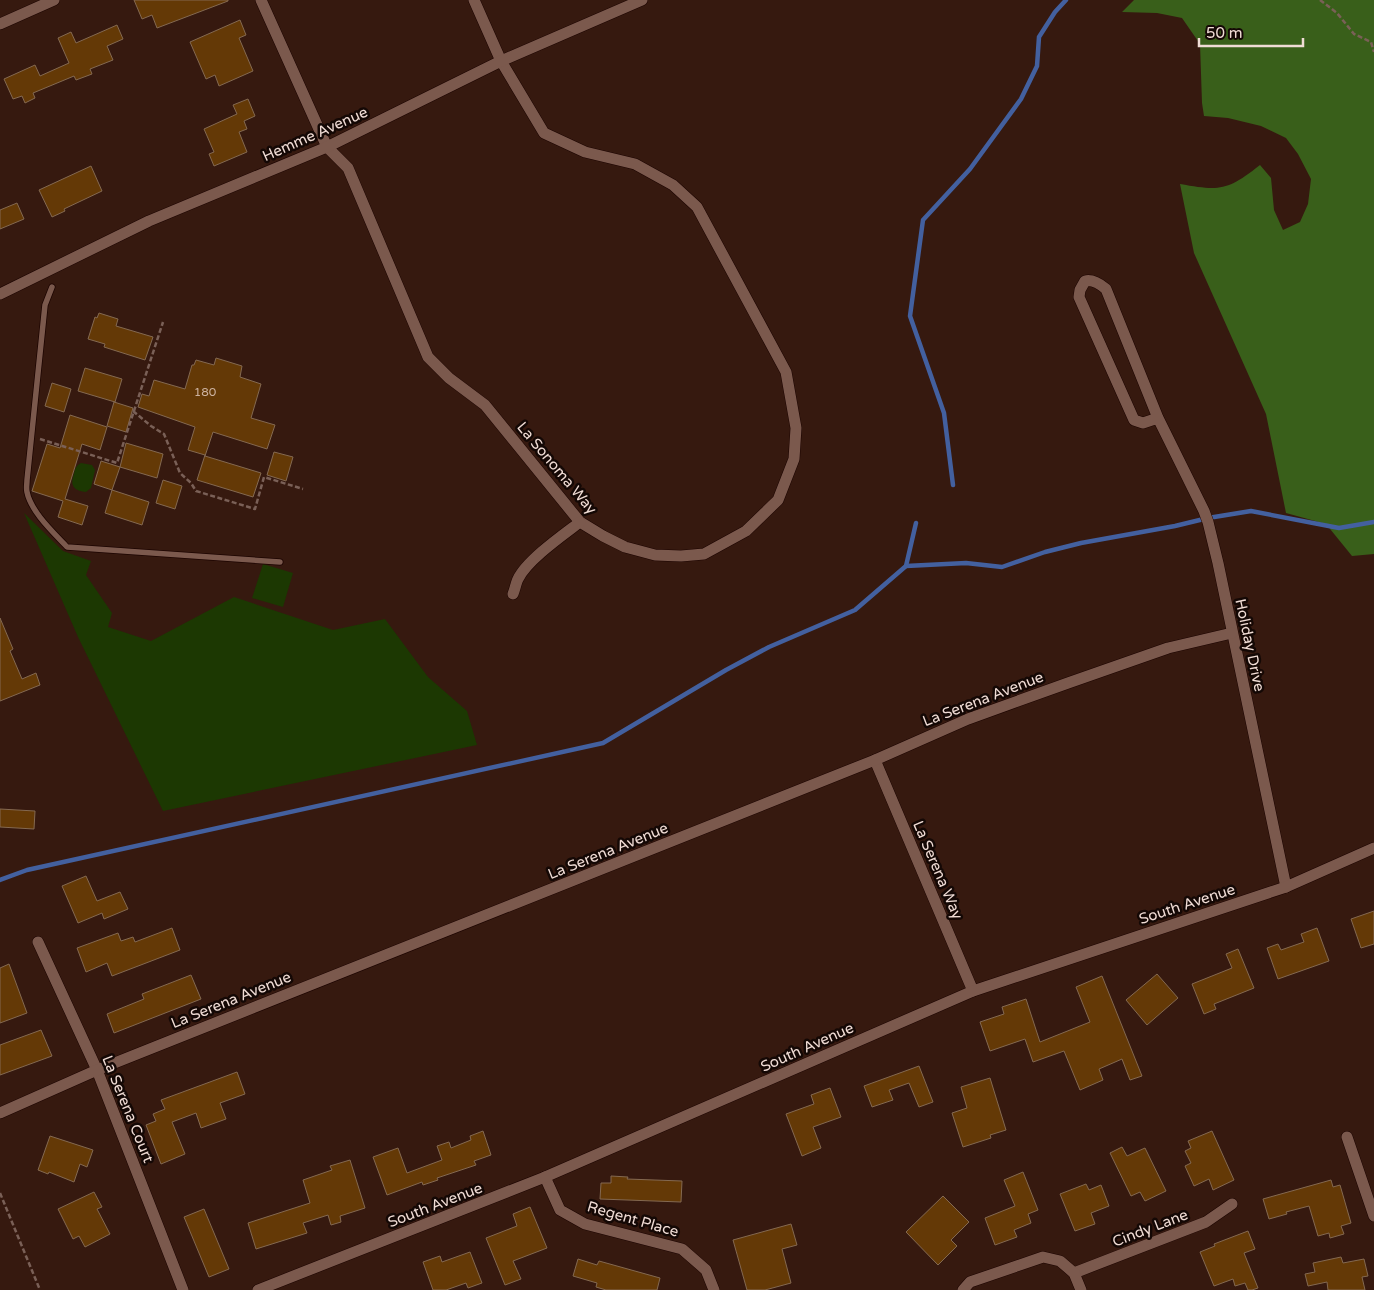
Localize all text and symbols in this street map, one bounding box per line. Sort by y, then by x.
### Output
scale bar [1199,15,1303,47]
text: 50 m [1206,24,1243,42]
street label: Hemme Avenue [260,103,370,165]
house number: 180 [194,385,217,399]
street label: La Sonoma Way [513,418,601,518]
street label: Holiday Drive [1231,597,1269,693]
street label: La Serena Avenue [920,668,1046,730]
street label: La Serena Way [909,818,967,922]
street label: La Serena Avenue [545,819,671,883]
street label: South Avenue [1137,880,1237,928]
street label: La Serena Avenue [168,968,294,1032]
street label: South Avenue [758,1018,856,1076]
street label: La Serena Court [98,1053,158,1166]
street label: South Avenue [385,1179,485,1231]
street label: Regent Place [585,1197,681,1241]
street label: Cindy Lane [1110,1205,1190,1251]

